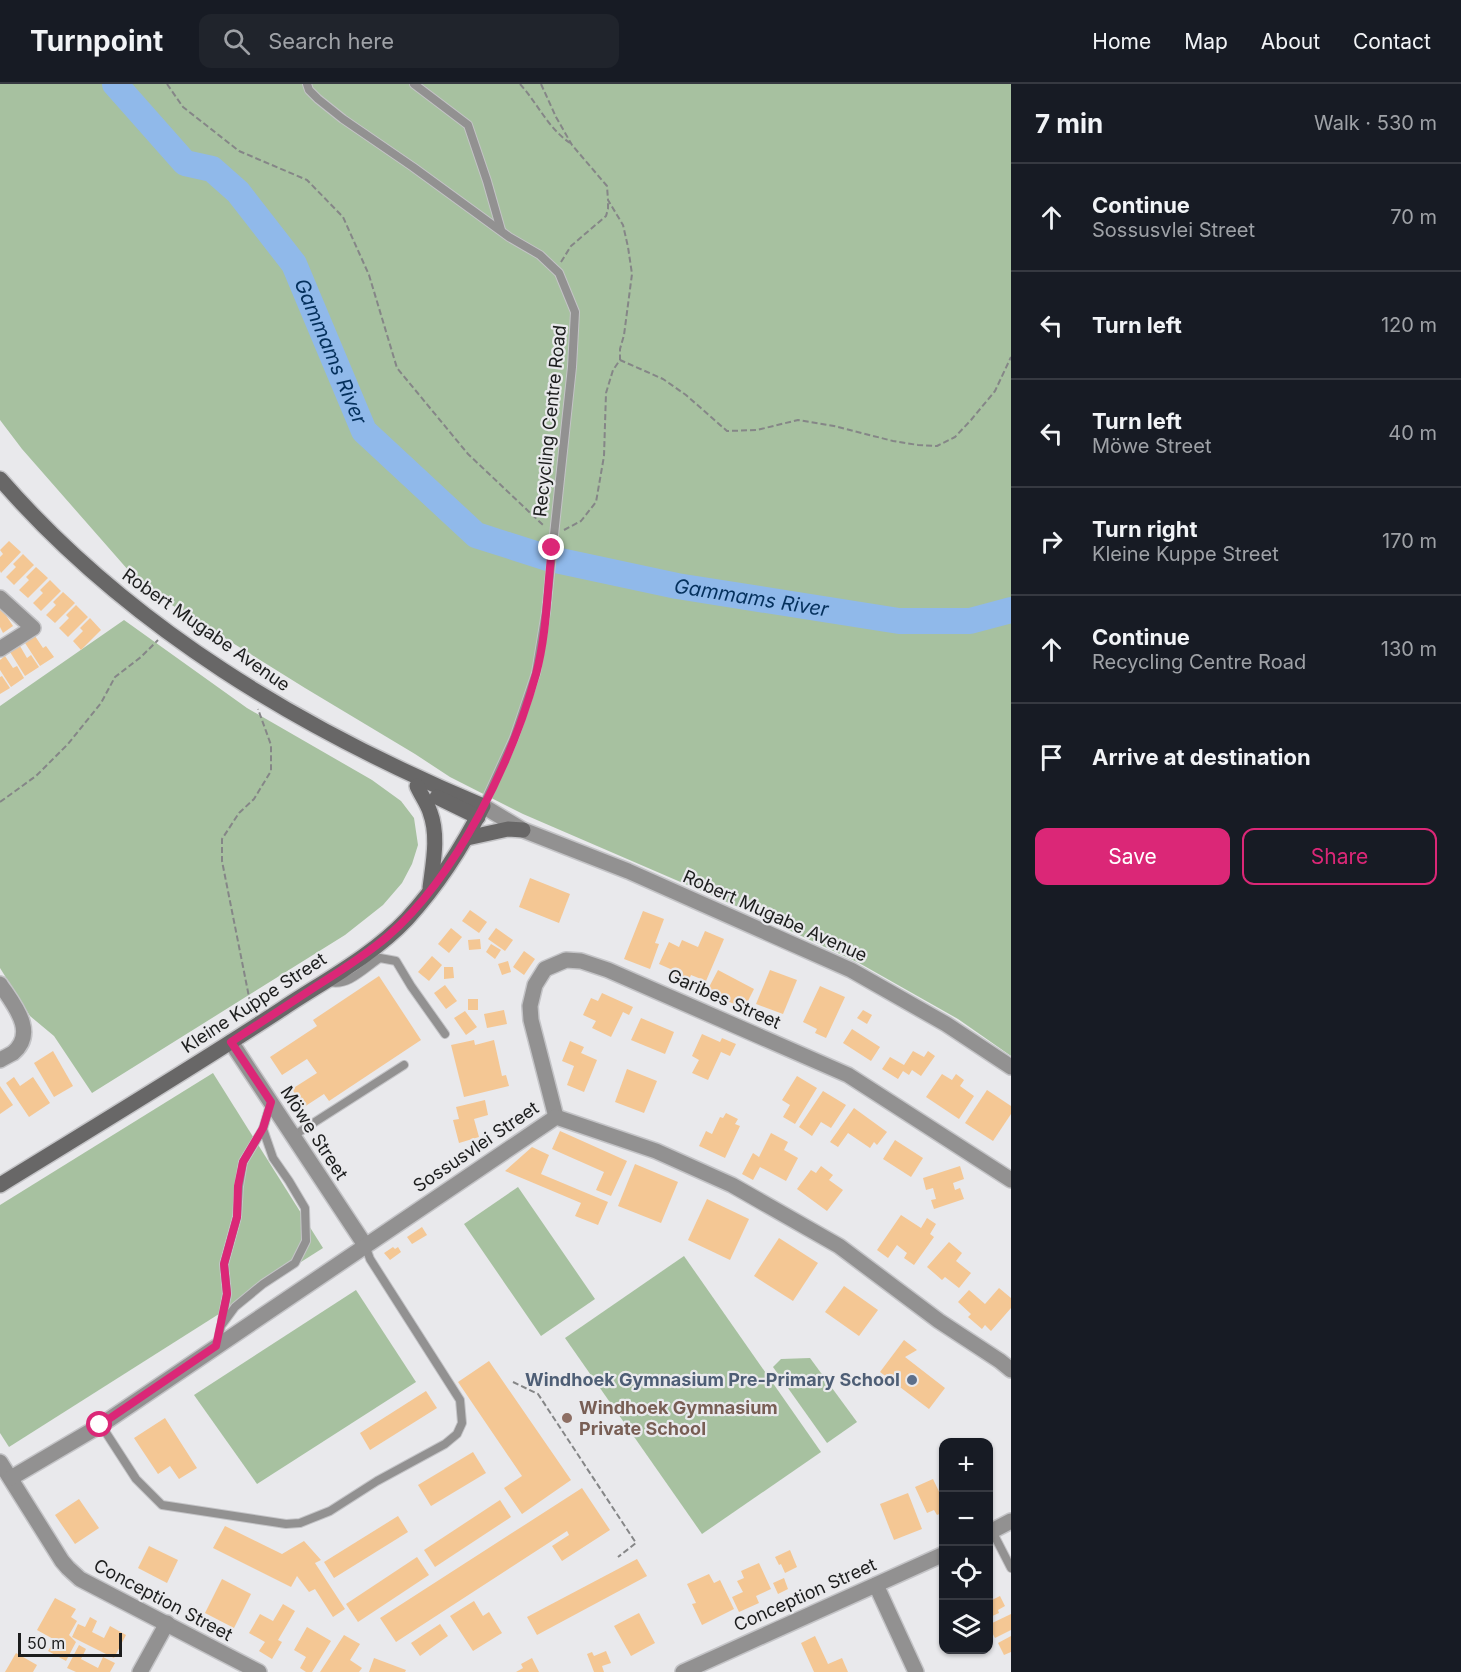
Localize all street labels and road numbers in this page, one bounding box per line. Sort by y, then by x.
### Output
street label: Recycling Centre Road [529,324,570,518]
street label: Robert Mugabe Avenue [119,564,294,695]
street label: Robert Mugabe Avenue [680,865,871,966]
street label: Kleine Kuppe Street [178,948,330,1057]
street label: Garibes Street [664,964,784,1033]
street label: Möwe Street [276,1082,353,1184]
street label: Sossusvlei Street [409,1097,543,1196]
street label: Conception Street [90,1554,236,1645]
street label: Conception Street [730,1554,879,1635]

